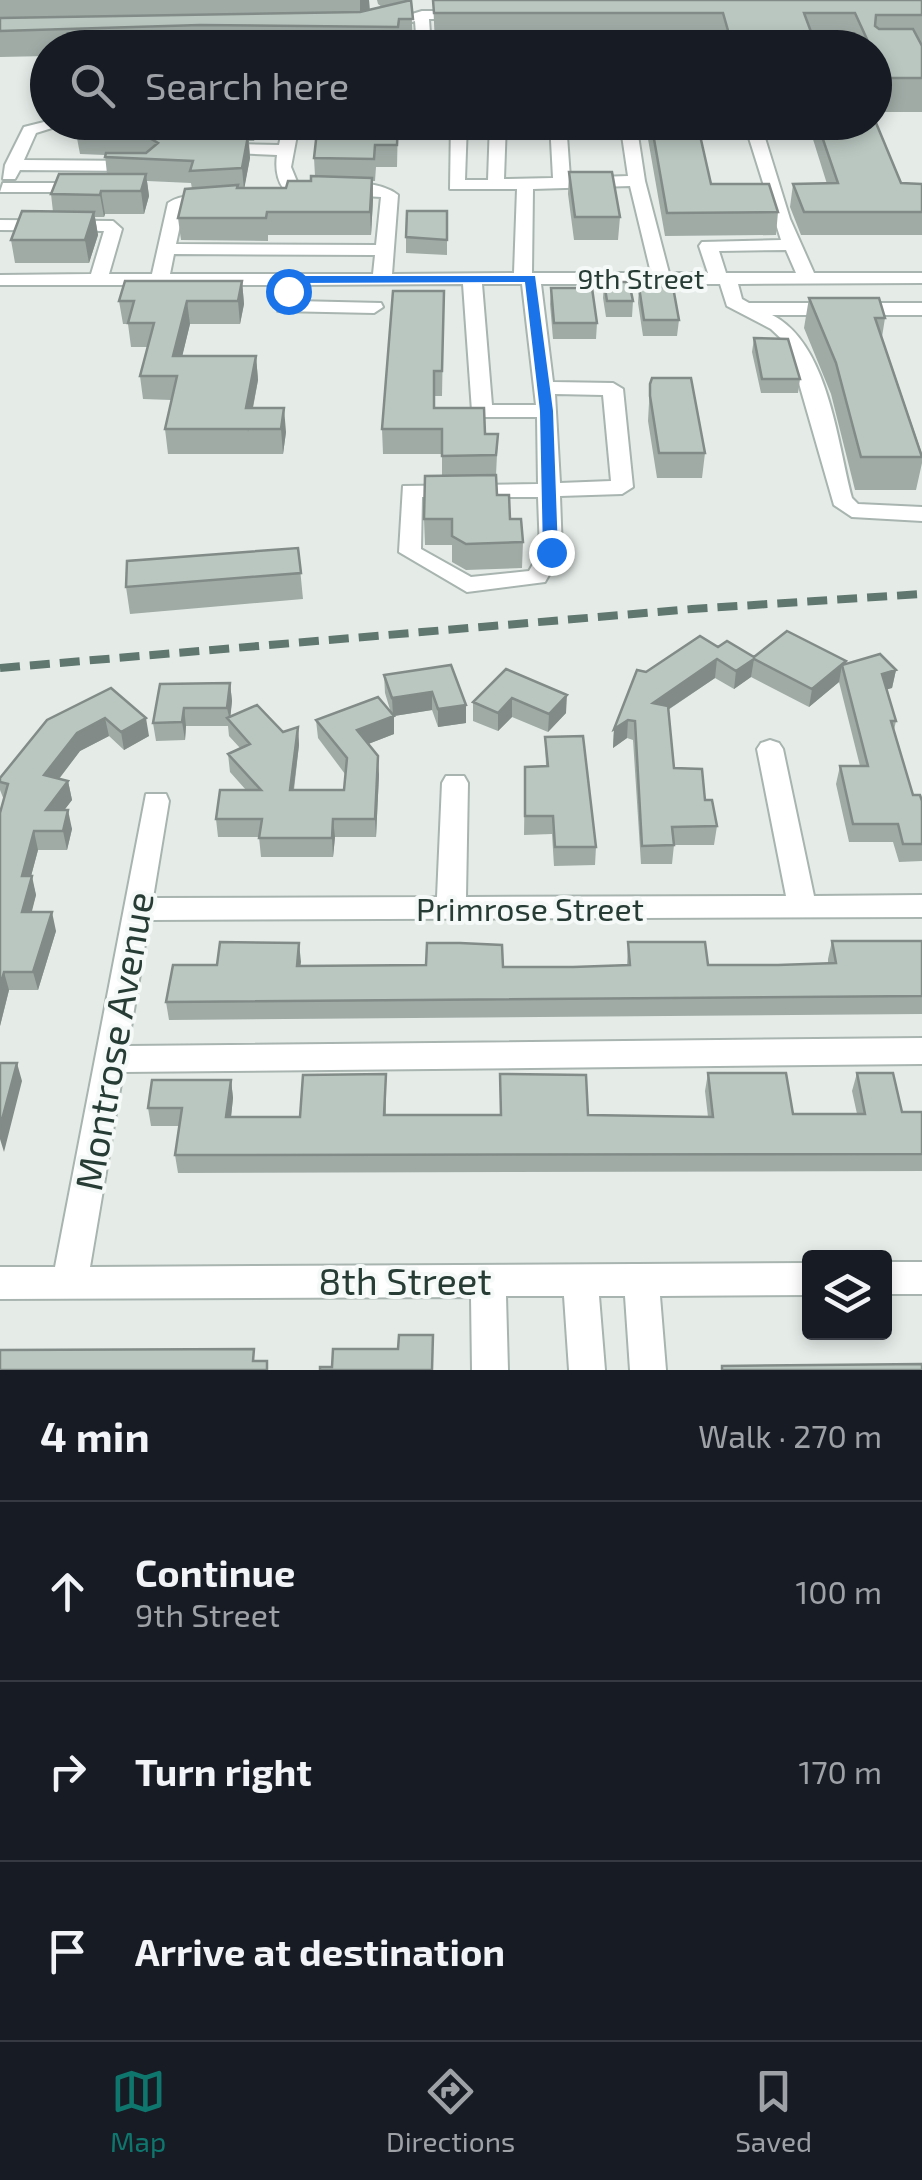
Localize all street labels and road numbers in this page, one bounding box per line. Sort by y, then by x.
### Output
street label: 9th Street [577,261,705,295]
street label: Montrose Avenue [64,888,162,1194]
street label: Primrose Street [416,889,644,927]
street label: 8th Street [318,1257,492,1303]

